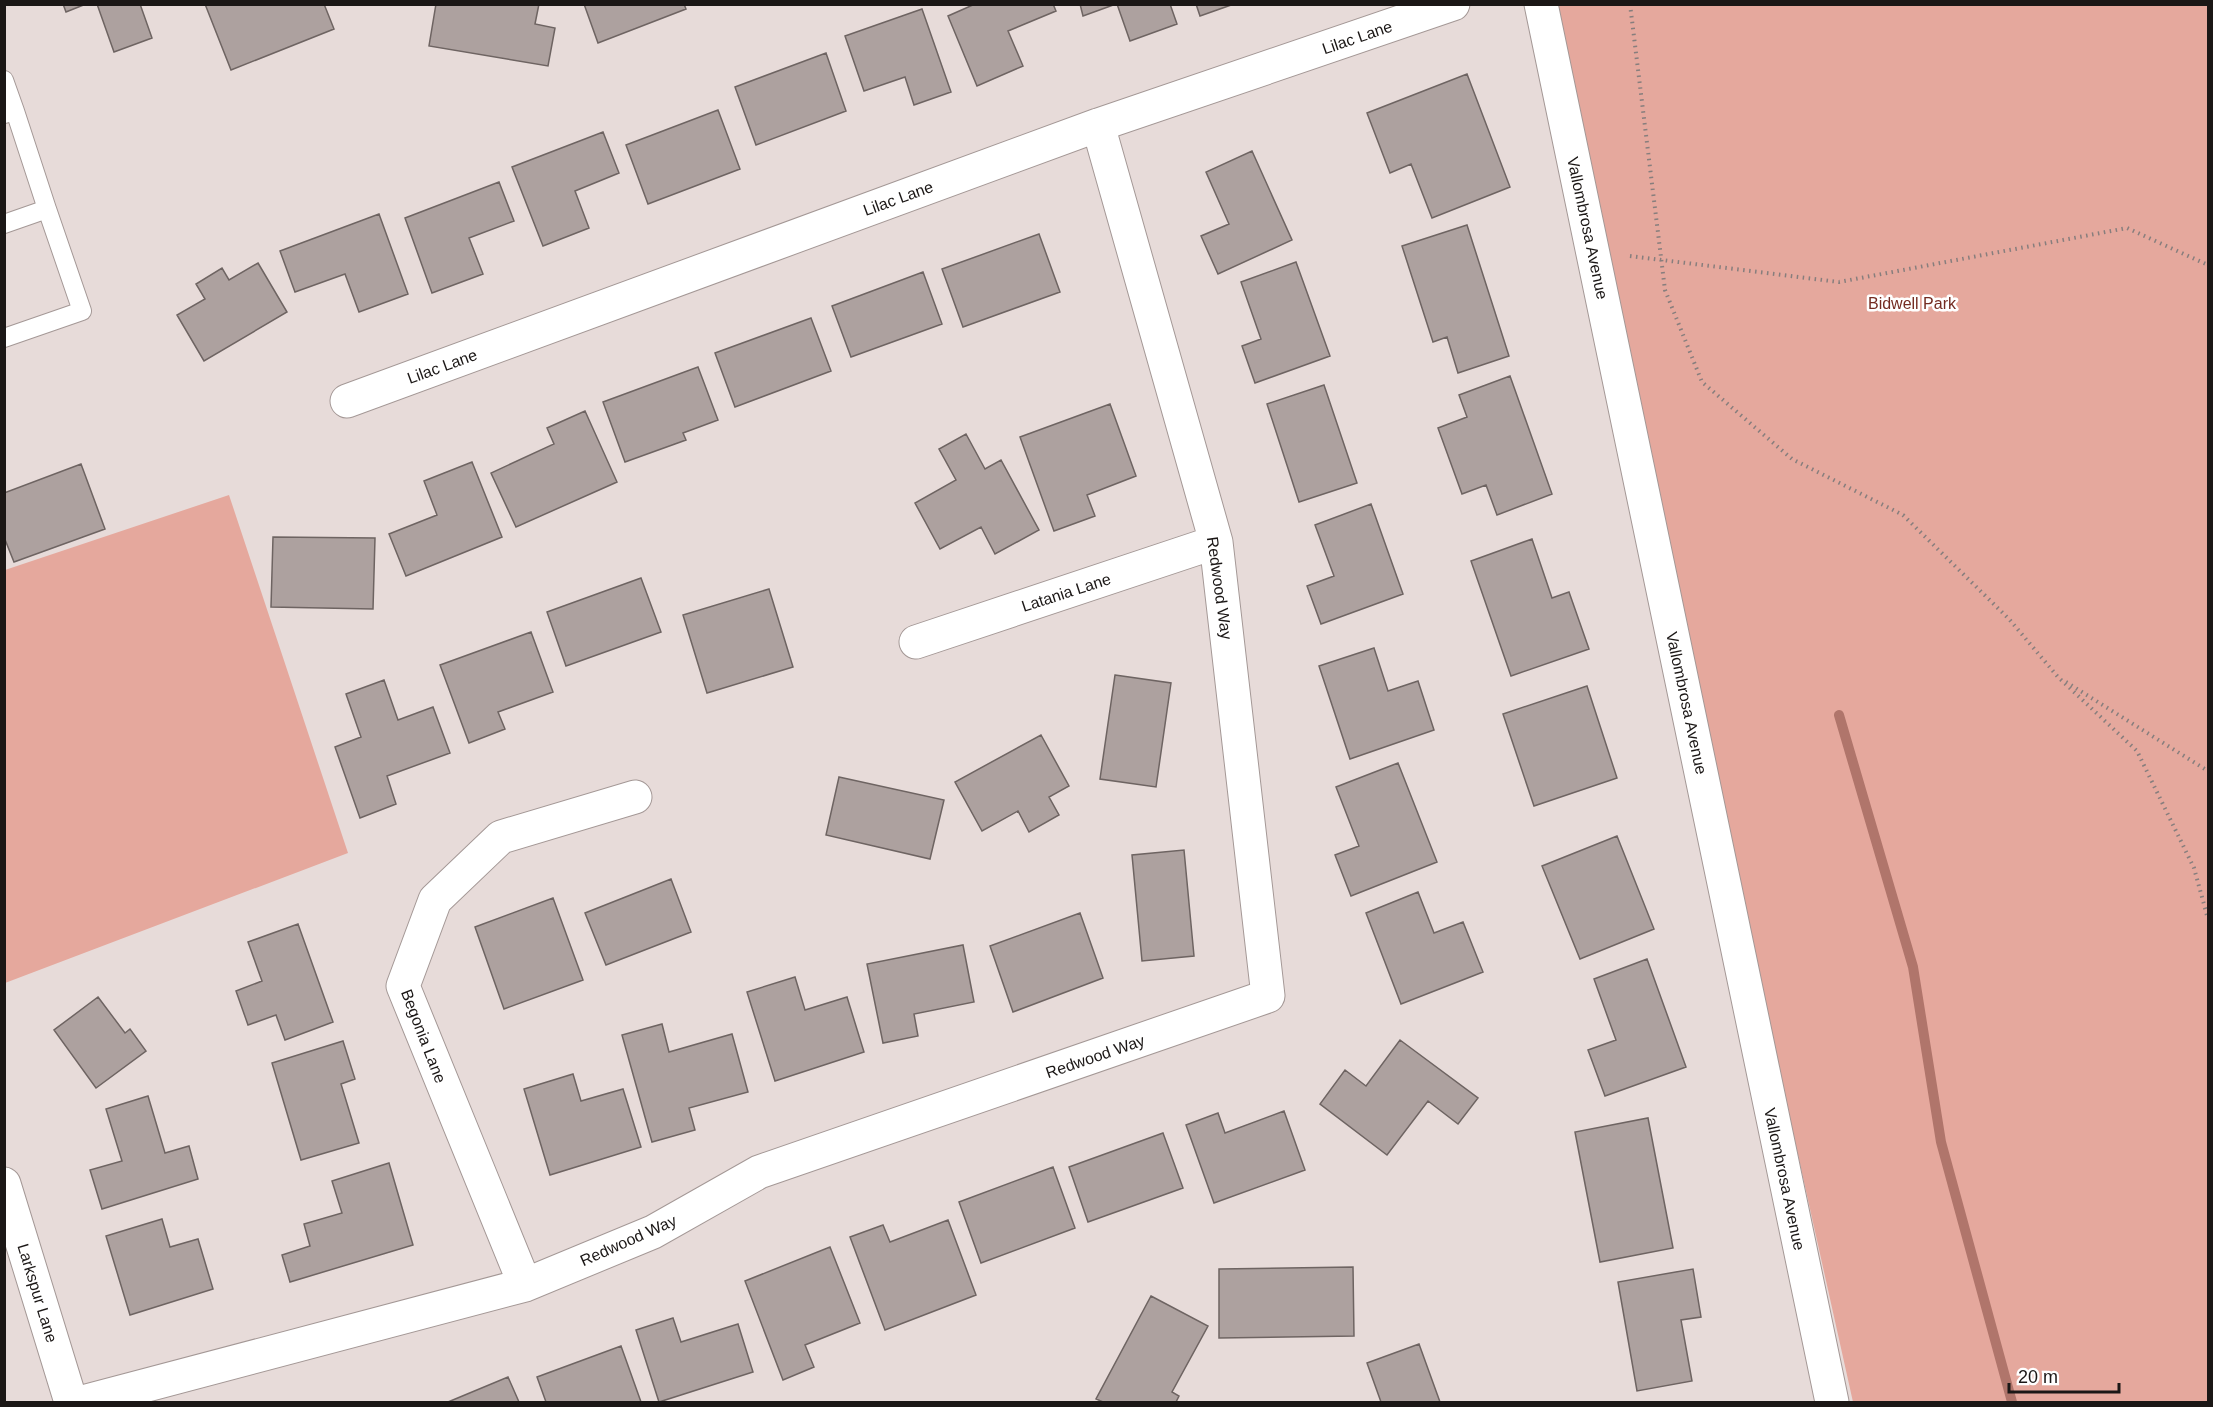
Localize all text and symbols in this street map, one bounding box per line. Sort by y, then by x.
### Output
street label: Lilac Lane [1320,18,1395,57]
street label: Vallombrosa Avenue [1564,155,1611,301]
street label: Lilac Lane [861,178,935,219]
park label: Bidwell Park [1868,295,1957,312]
street label: Lilac Lane [405,346,479,387]
street label: Redwood Way [1204,536,1235,640]
street label: Latania Lane [1020,570,1113,615]
street label: Vallombrosa Avenue [1663,630,1710,776]
street label: Begonia Lane [398,987,449,1085]
street label: Redwood Way [1043,1032,1147,1081]
street label: Vallombrosa Avenue [1761,1106,1808,1252]
street label: Redwood Way [577,1212,679,1269]
street label: Larkspur Lane [14,1242,61,1345]
scale bar [2009,1356,2118,1394]
text: 20 m [2018,1367,2058,1387]

